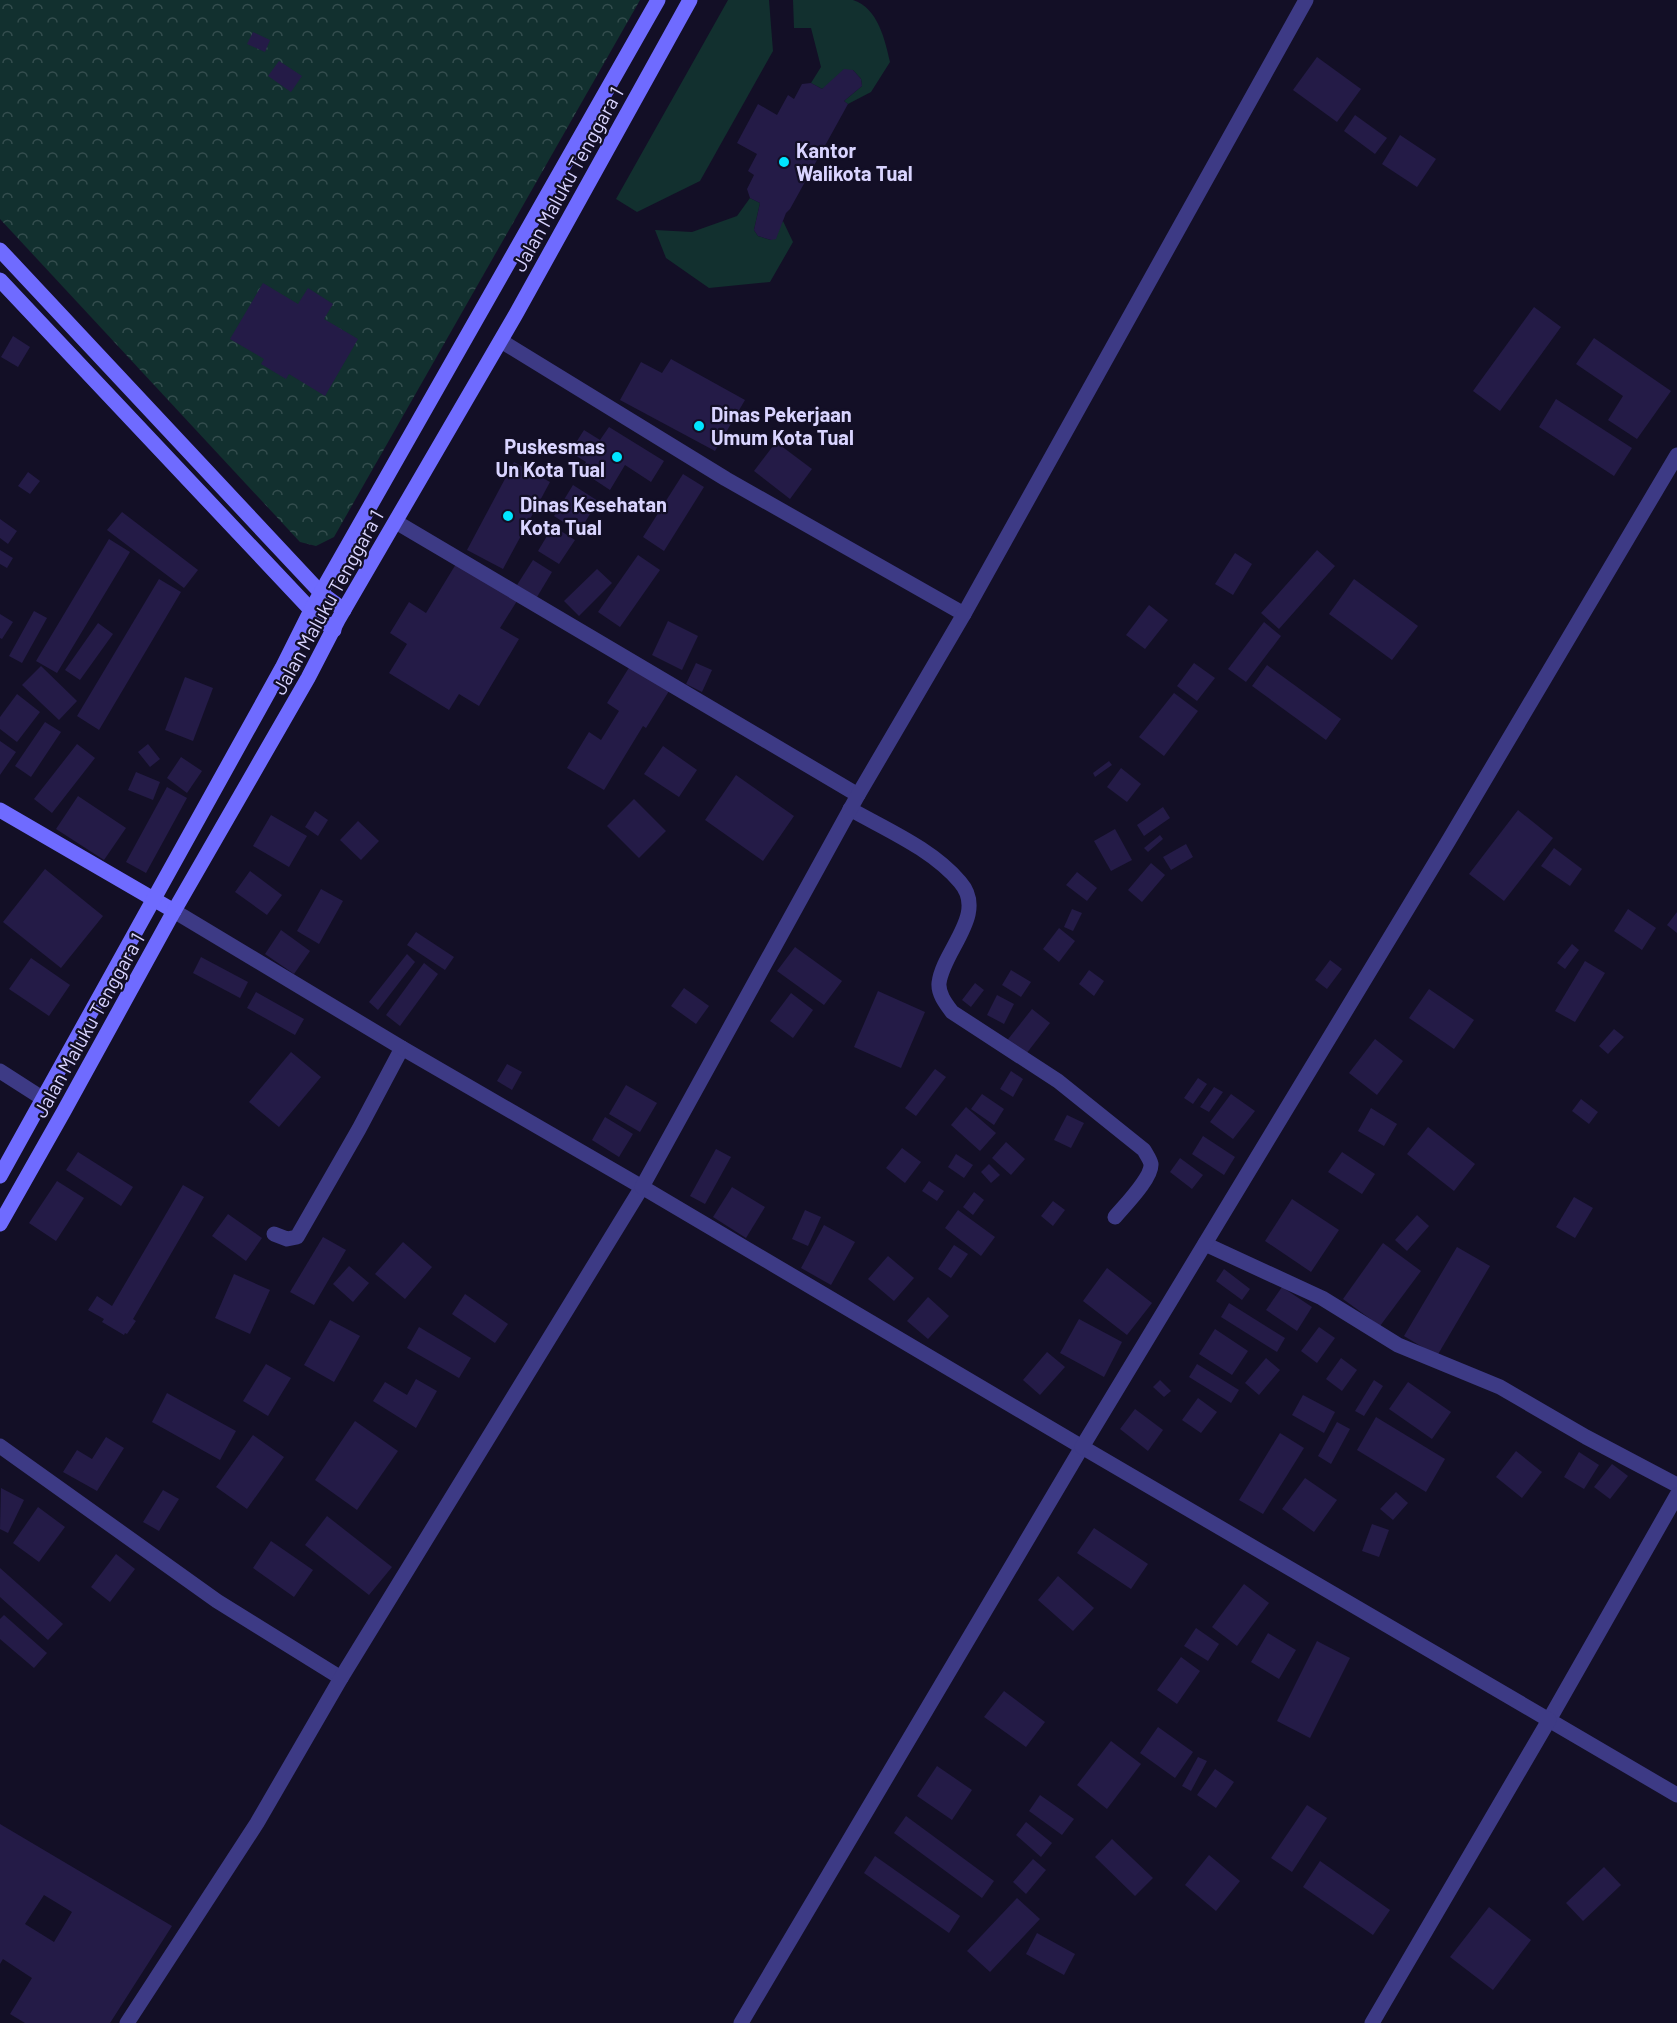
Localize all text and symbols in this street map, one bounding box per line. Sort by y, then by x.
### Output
street label: Jalan Maluku Tenggara 1 [506,82,628,276]
place label: Kantor Walikota Tual [796,138,913,185]
marker: Kantor Walikota Tual [777,155,791,169]
place label: Dinas Pekerjaan Umum Kota Tual [711,402,854,449]
marker: Dinas Pekerjaan Umum Kota Tual [692,419,706,433]
place label: Puskesmas Un Kota Tual [496,434,605,481]
marker: Puskesmas Un Kota Tual [610,450,624,464]
place label: Dinas Kesehatan Kota Tual [520,492,667,539]
street label: Jalan Maluku Tenggara 1 [266,505,388,699]
marker: Dinas Kesehatan Kota Tual [501,509,515,523]
street label: Jalan Maluku Tenggara 1 [27,928,149,1122]

